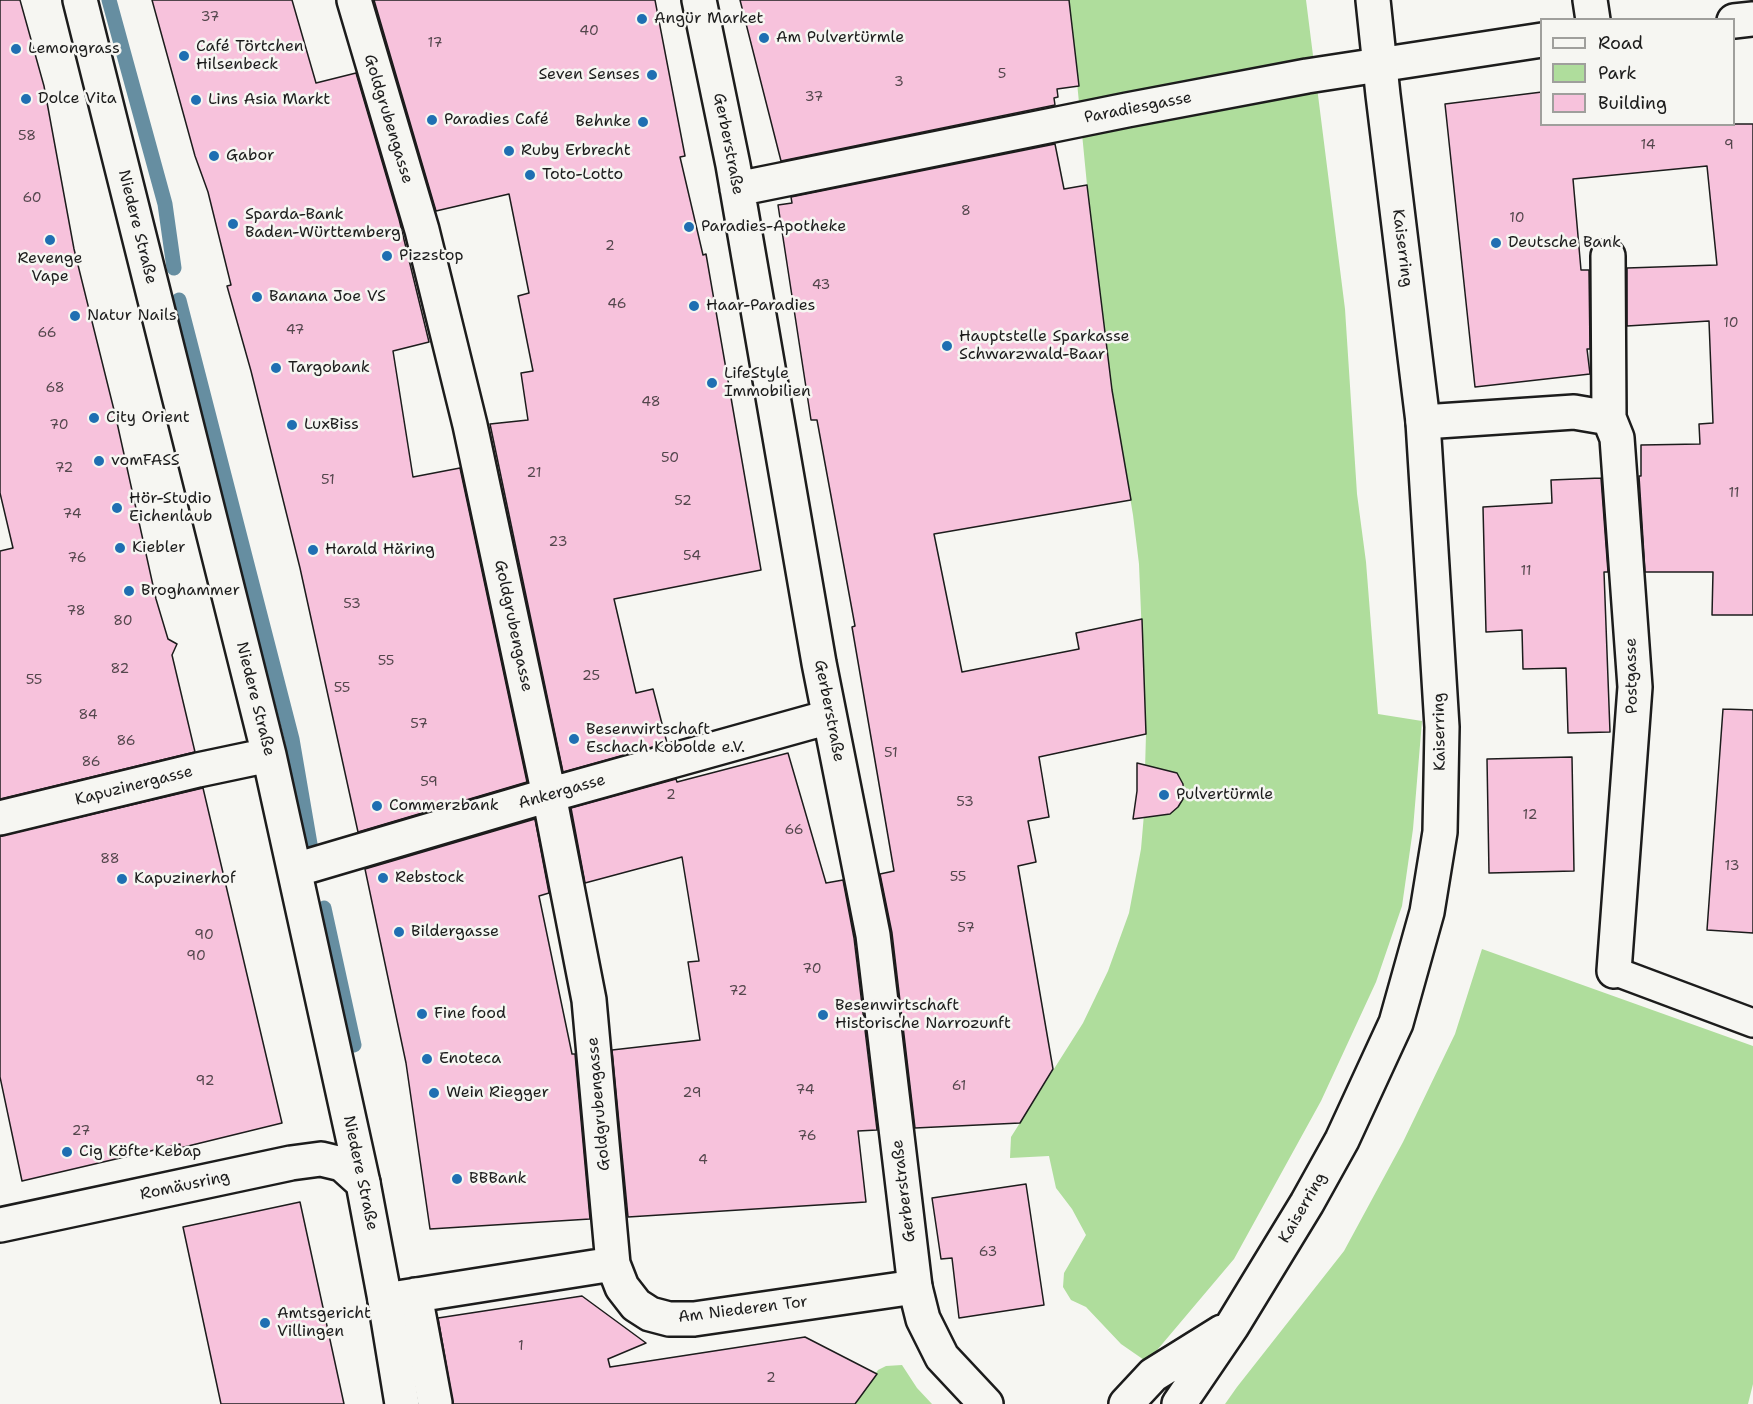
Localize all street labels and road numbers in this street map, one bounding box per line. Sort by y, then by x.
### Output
street label: Goldgrubengasse [359,52,417,186]
street label: Paradiesgasse [1083,88,1193,128]
street label: Gerberstraße [709,91,747,197]
street label: Niedere Straße [114,168,160,286]
street label: Kaiserring [1388,208,1416,288]
street label: Goldgrubengasse [490,558,536,694]
street label: Postgasse [1622,638,1642,714]
street label: Niedere Straße [232,640,278,758]
street label: Gerberstraße [810,658,848,764]
street label: Kaiserring [1430,693,1450,771]
street label: Kapuzinergasse [73,762,195,810]
street label: Ankergasse [516,770,608,814]
street label: Goldgrubengasse [584,1036,614,1172]
street label: Niedere Straße [338,1114,382,1232]
street label: Gerberstraße [888,1139,920,1243]
street label: Romäusring [138,1167,232,1205]
street label: Kaiserring [1275,1169,1331,1247]
street label: Am Niederen Tor [677,1293,809,1327]

